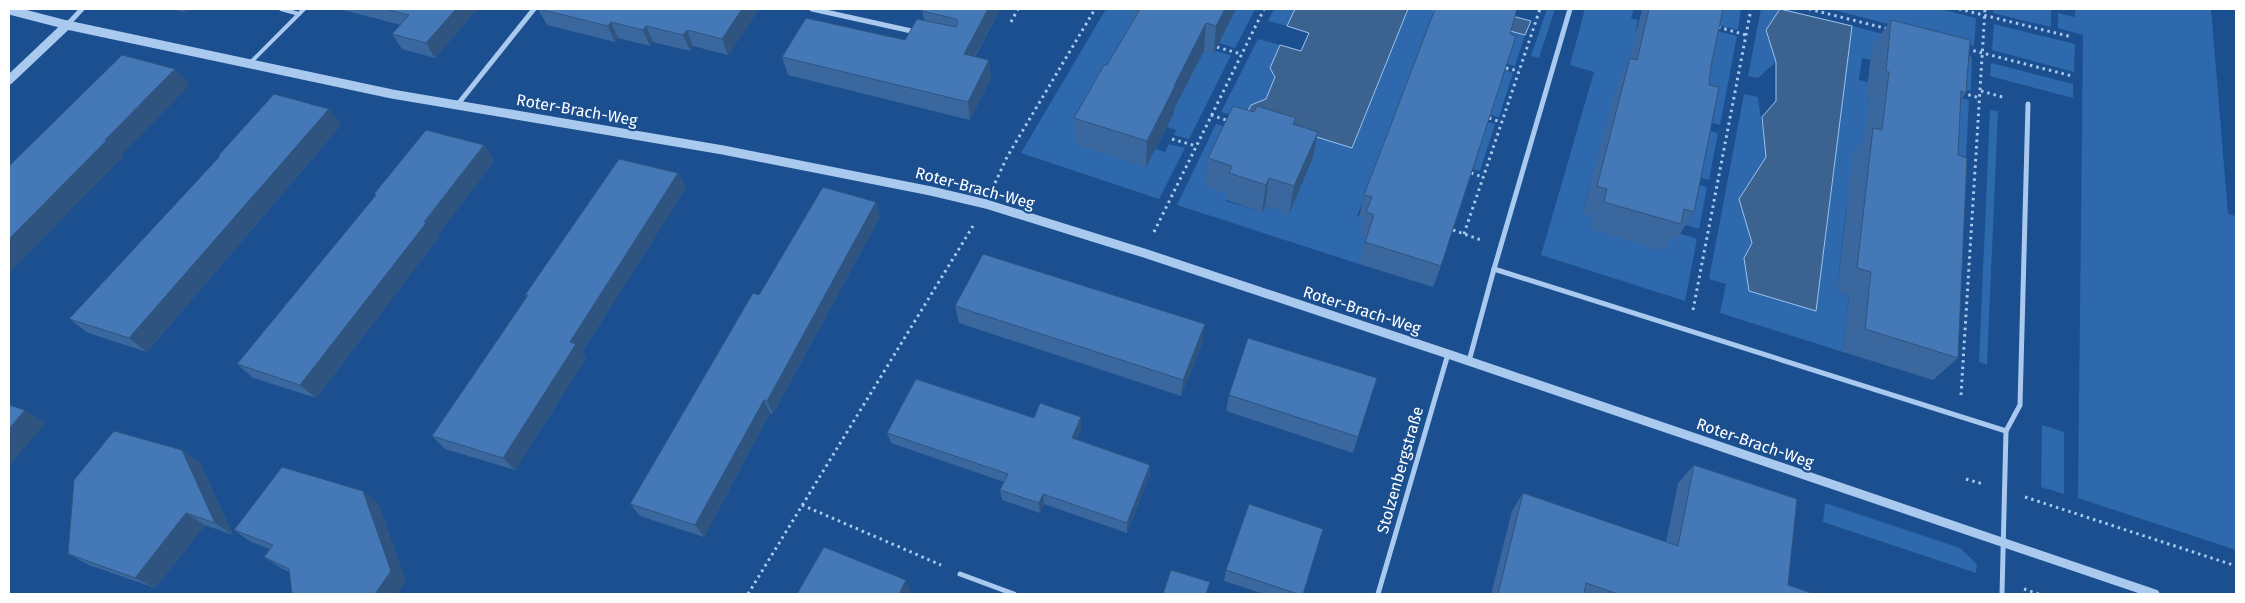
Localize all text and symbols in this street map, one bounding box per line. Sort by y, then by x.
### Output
street label: Roter-Brach-Weg [515,90,640,130]
street label: Roter-Brach-Weg [913,163,1037,213]
street label: Roter-Brach-Weg [1301,282,1424,338]
street label: Stolzenbergstraße [1373,404,1427,536]
street label: Roter-Brach-Weg [1694,414,1817,472]

